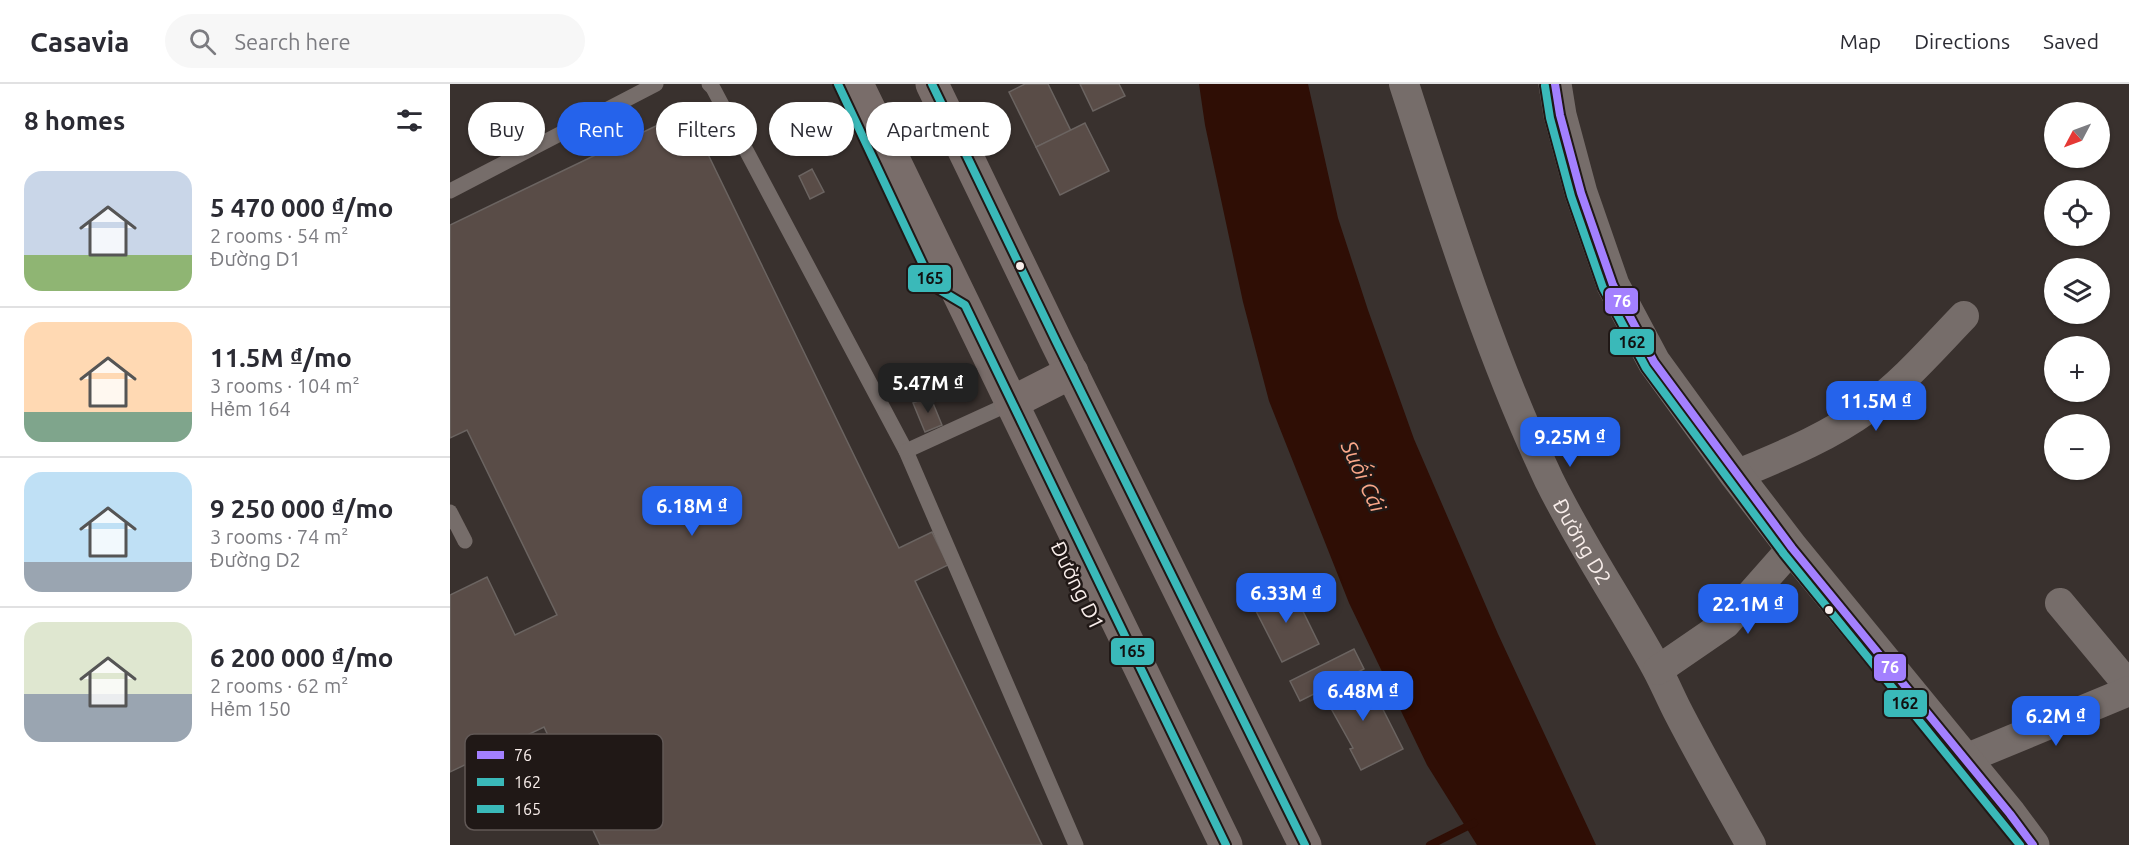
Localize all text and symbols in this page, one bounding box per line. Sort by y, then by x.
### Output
search box [165,14,585,68]
icon: search [186,25,219,58]
text: Casavia [30,26,129,57]
text: Search here [234,29,351,54]
text: Map [1840,29,1881,53]
text: Directions [1914,29,2010,53]
text: Saved [2043,29,2099,53]
chip: Buy [468,102,545,156]
chip: Rent [557,102,644,156]
chip: Filters [656,102,757,156]
chip: New [769,102,854,156]
chip: Apartment [866,102,1011,156]
north arrow [2044,102,2110,168]
map controls [2044,102,2110,480]
icon: filters [393,104,426,137]
text: 8 homes [24,106,125,135]
button: locate [2044,180,2110,246]
text: 5 470 000 ₫/mo [210,193,393,222]
icon: home [72,195,144,267]
text: 2 rooms · 54 m² [210,224,348,247]
text: Đường D1 [210,247,301,270]
button: layers [2044,258,2110,324]
unlabelled marker [1014,260,1026,272]
line badge: 165 [907,264,952,293]
text: 165 [916,269,944,287]
line badge: 76 [1604,287,1639,315]
text: 76 [1613,292,1631,310]
line badge: 162 [1609,328,1655,356]
text: 162 [1618,333,1646,351]
button: + [2044,336,2110,402]
text: 11.5M ₫/mo [210,343,352,372]
icon: home [72,346,144,418]
pin: 5.47M ₫ [873,363,983,414]
text: 5.47M ₫ [892,371,964,394]
text: 3 rooms · 104 m² [210,374,360,397]
pin: 11.5M ₫ [1821,381,1931,432]
text: 11.5M ₫ [1840,389,1912,412]
text: Hẻm 164 [210,397,291,420]
button: − [2044,414,2110,480]
pin: 9.25M ₫ [1515,417,1625,468]
text: 9.25M ₫ [1534,425,1606,448]
water label: Suối Cái [1336,434,1394,517]
pin: 6.18M ₫ [637,486,747,537]
text: 9 250 000 ₫/mo [210,494,393,523]
text: 6.18M ₫ [656,494,728,517]
street label: Đường D2 [1549,494,1617,589]
icon: home [72,496,144,568]
text: 3 rooms · 74 m² [210,525,348,548]
street label: Đường D1 [1046,537,1110,633]
text: Đường D2 [210,548,301,571]
pin: 6.33M ₫ [1231,573,1341,624]
text: 6.33M ₫ [1250,581,1322,604]
pin: 22.1M ₫ [1693,584,1803,635]
text: 22.1M ₫ [1712,592,1784,615]
unlabelled marker [1823,604,1835,616]
line badge: 165 [1110,637,1155,666]
text: 165 [1118,642,1146,660]
text: 6 200 000 ₫/mo [210,643,393,672]
icon: home [72,646,144,718]
line badge: 76 [1873,653,1907,682]
text: 76 [1881,658,1899,676]
pin: 6.48M ₫ [1308,671,1418,722]
text: 2 rooms · 62 m² [210,674,348,697]
text: 6.48M ₫ [1327,679,1399,702]
line badge: 162 [1883,689,1928,718]
text: 162 [1891,694,1919,712]
pin: 6.2M ₫ [2007,696,2105,747]
text: Hẻm 150 [210,697,291,720]
text: 6.2M ₫ [2026,704,2086,727]
legend [465,734,663,830]
text: 76 [514,746,532,764]
text: 162 [514,773,541,791]
text: 165 [514,800,541,818]

